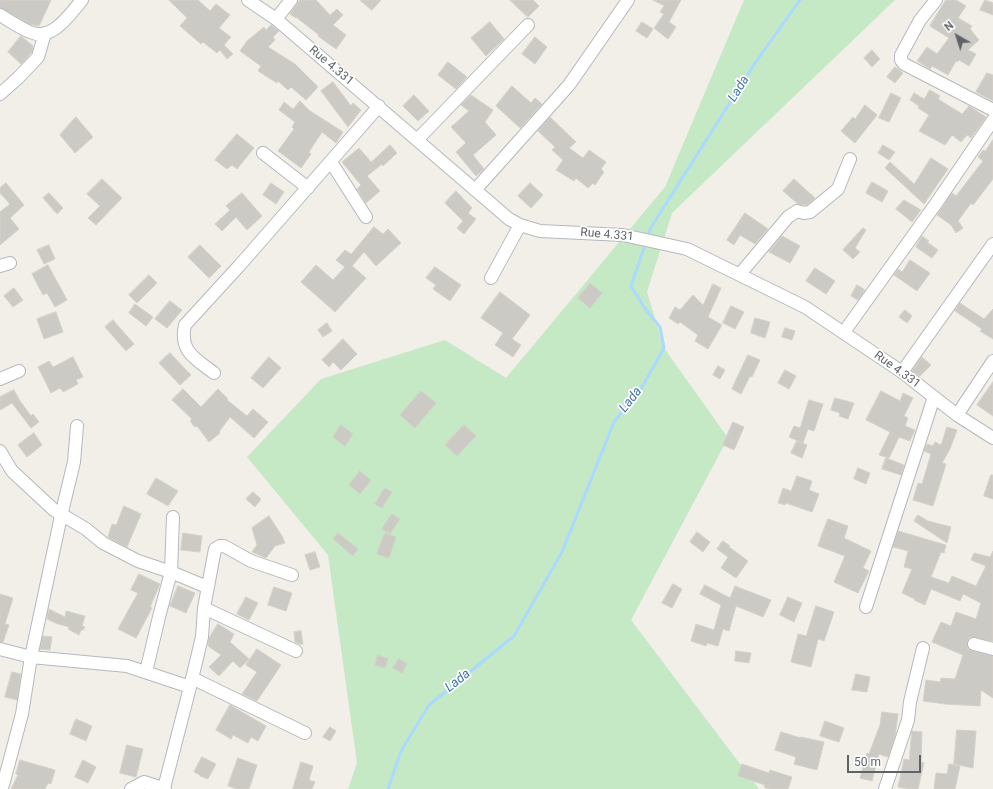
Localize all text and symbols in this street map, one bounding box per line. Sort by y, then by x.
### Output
north arrow [937,16,977,56]
text: N [942,19,956,34]
street label: Rue 4.331 [306,43,356,89]
water label: Lada [725,73,753,105]
street label: Rue 4.331 [580,225,634,245]
street label: Rue 4.331 [871,348,923,392]
water label: Lada [616,384,646,416]
water label: Lada [442,666,474,696]
scale bar [849,747,923,773]
text: 50 m [854,755,881,769]

